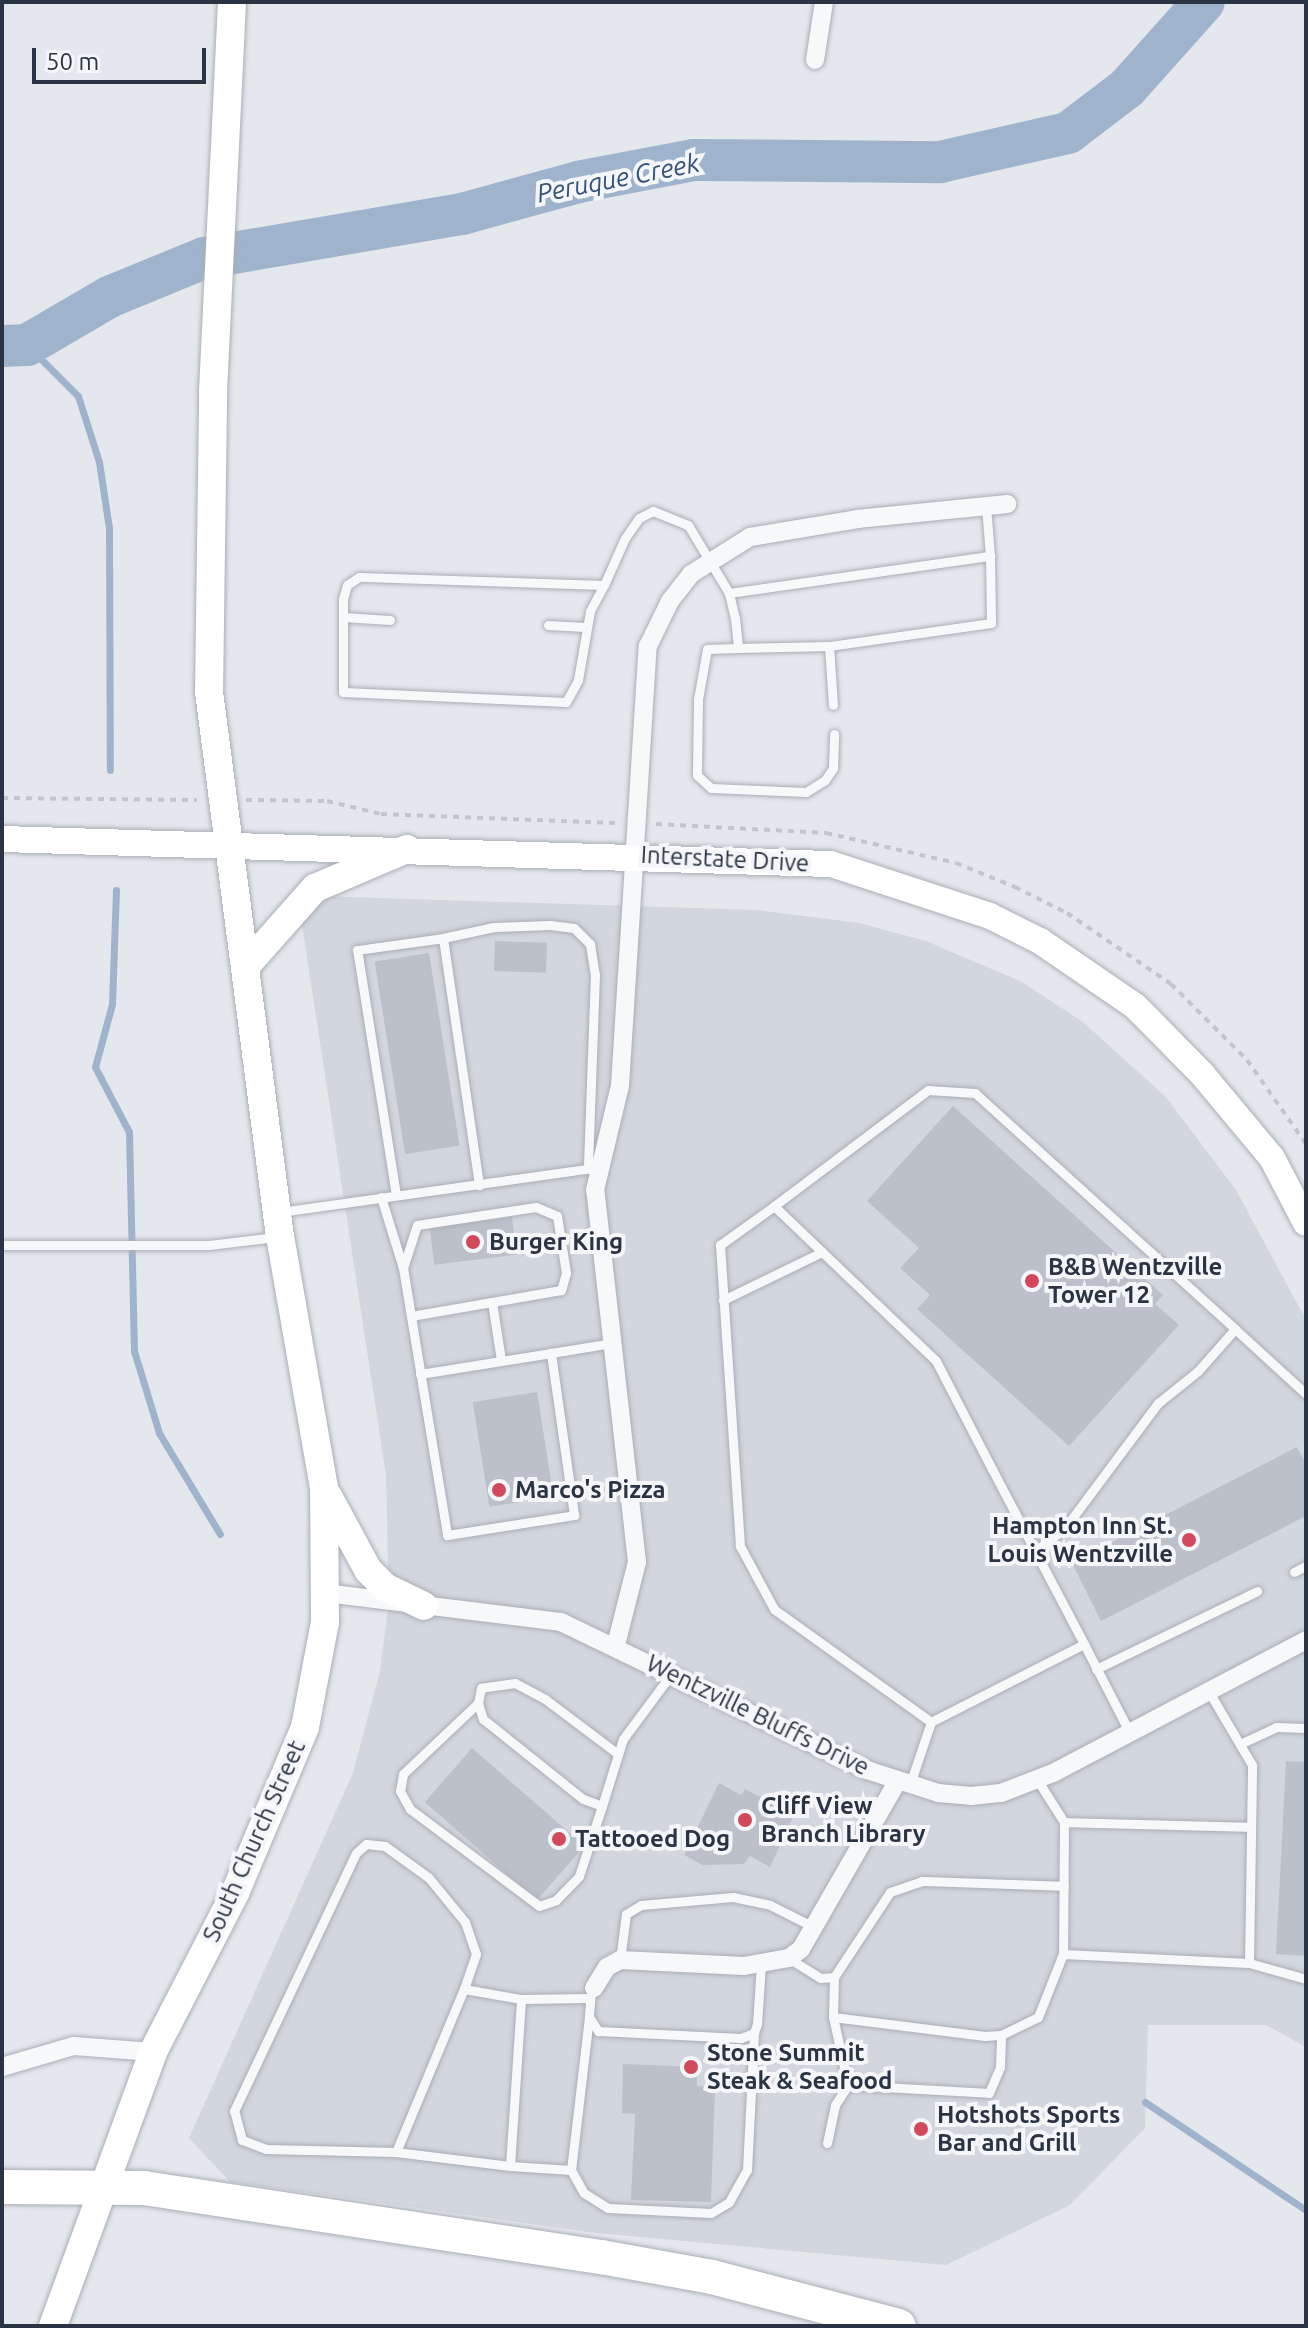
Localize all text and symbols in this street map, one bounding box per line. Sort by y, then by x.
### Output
scale bar [36,32,210,82]
text: 50 m [46,48,99,75]
water label: Peruque Creek [534,147,702,209]
street label: Interstate Drive [640,840,810,878]
place label: Burger King [489,1228,623,1256]
marker: Burger King [464,1233,482,1251]
place label: B&B Wentzville Tower 12 [1048,1253,1222,1309]
marker: B&B Wentzville Tower 12 [1023,1272,1041,1290]
place label: Marco's Pizza [515,1476,665,1504]
marker: Marco's Pizza [490,1481,508,1499]
place label: Hampton Inn St. Louis Wentzville [987,1512,1173,1568]
marker: Hampton Inn St. Louis Wentzville [1180,1531,1198,1549]
street label: Wentzville Bluffs Drive [642,1649,874,1781]
street label: South Church Street [197,1736,311,1946]
place label: Cliff View Branch Library [761,1792,925,1848]
marker: Cliff View Branch Library [736,1811,754,1829]
place label: Tattooed Dog [575,1825,730,1853]
marker: Tattooed Dog [550,1830,568,1848]
place label: Stone Summit Steak & Seafood [707,2039,892,2095]
marker: Stone Summit Steak & Seafood [682,2058,700,2076]
place label: Hotshots Sports Bar and Grill [937,2101,1120,2157]
marker: Hotshots Sports Bar and Grill [912,2120,930,2138]

